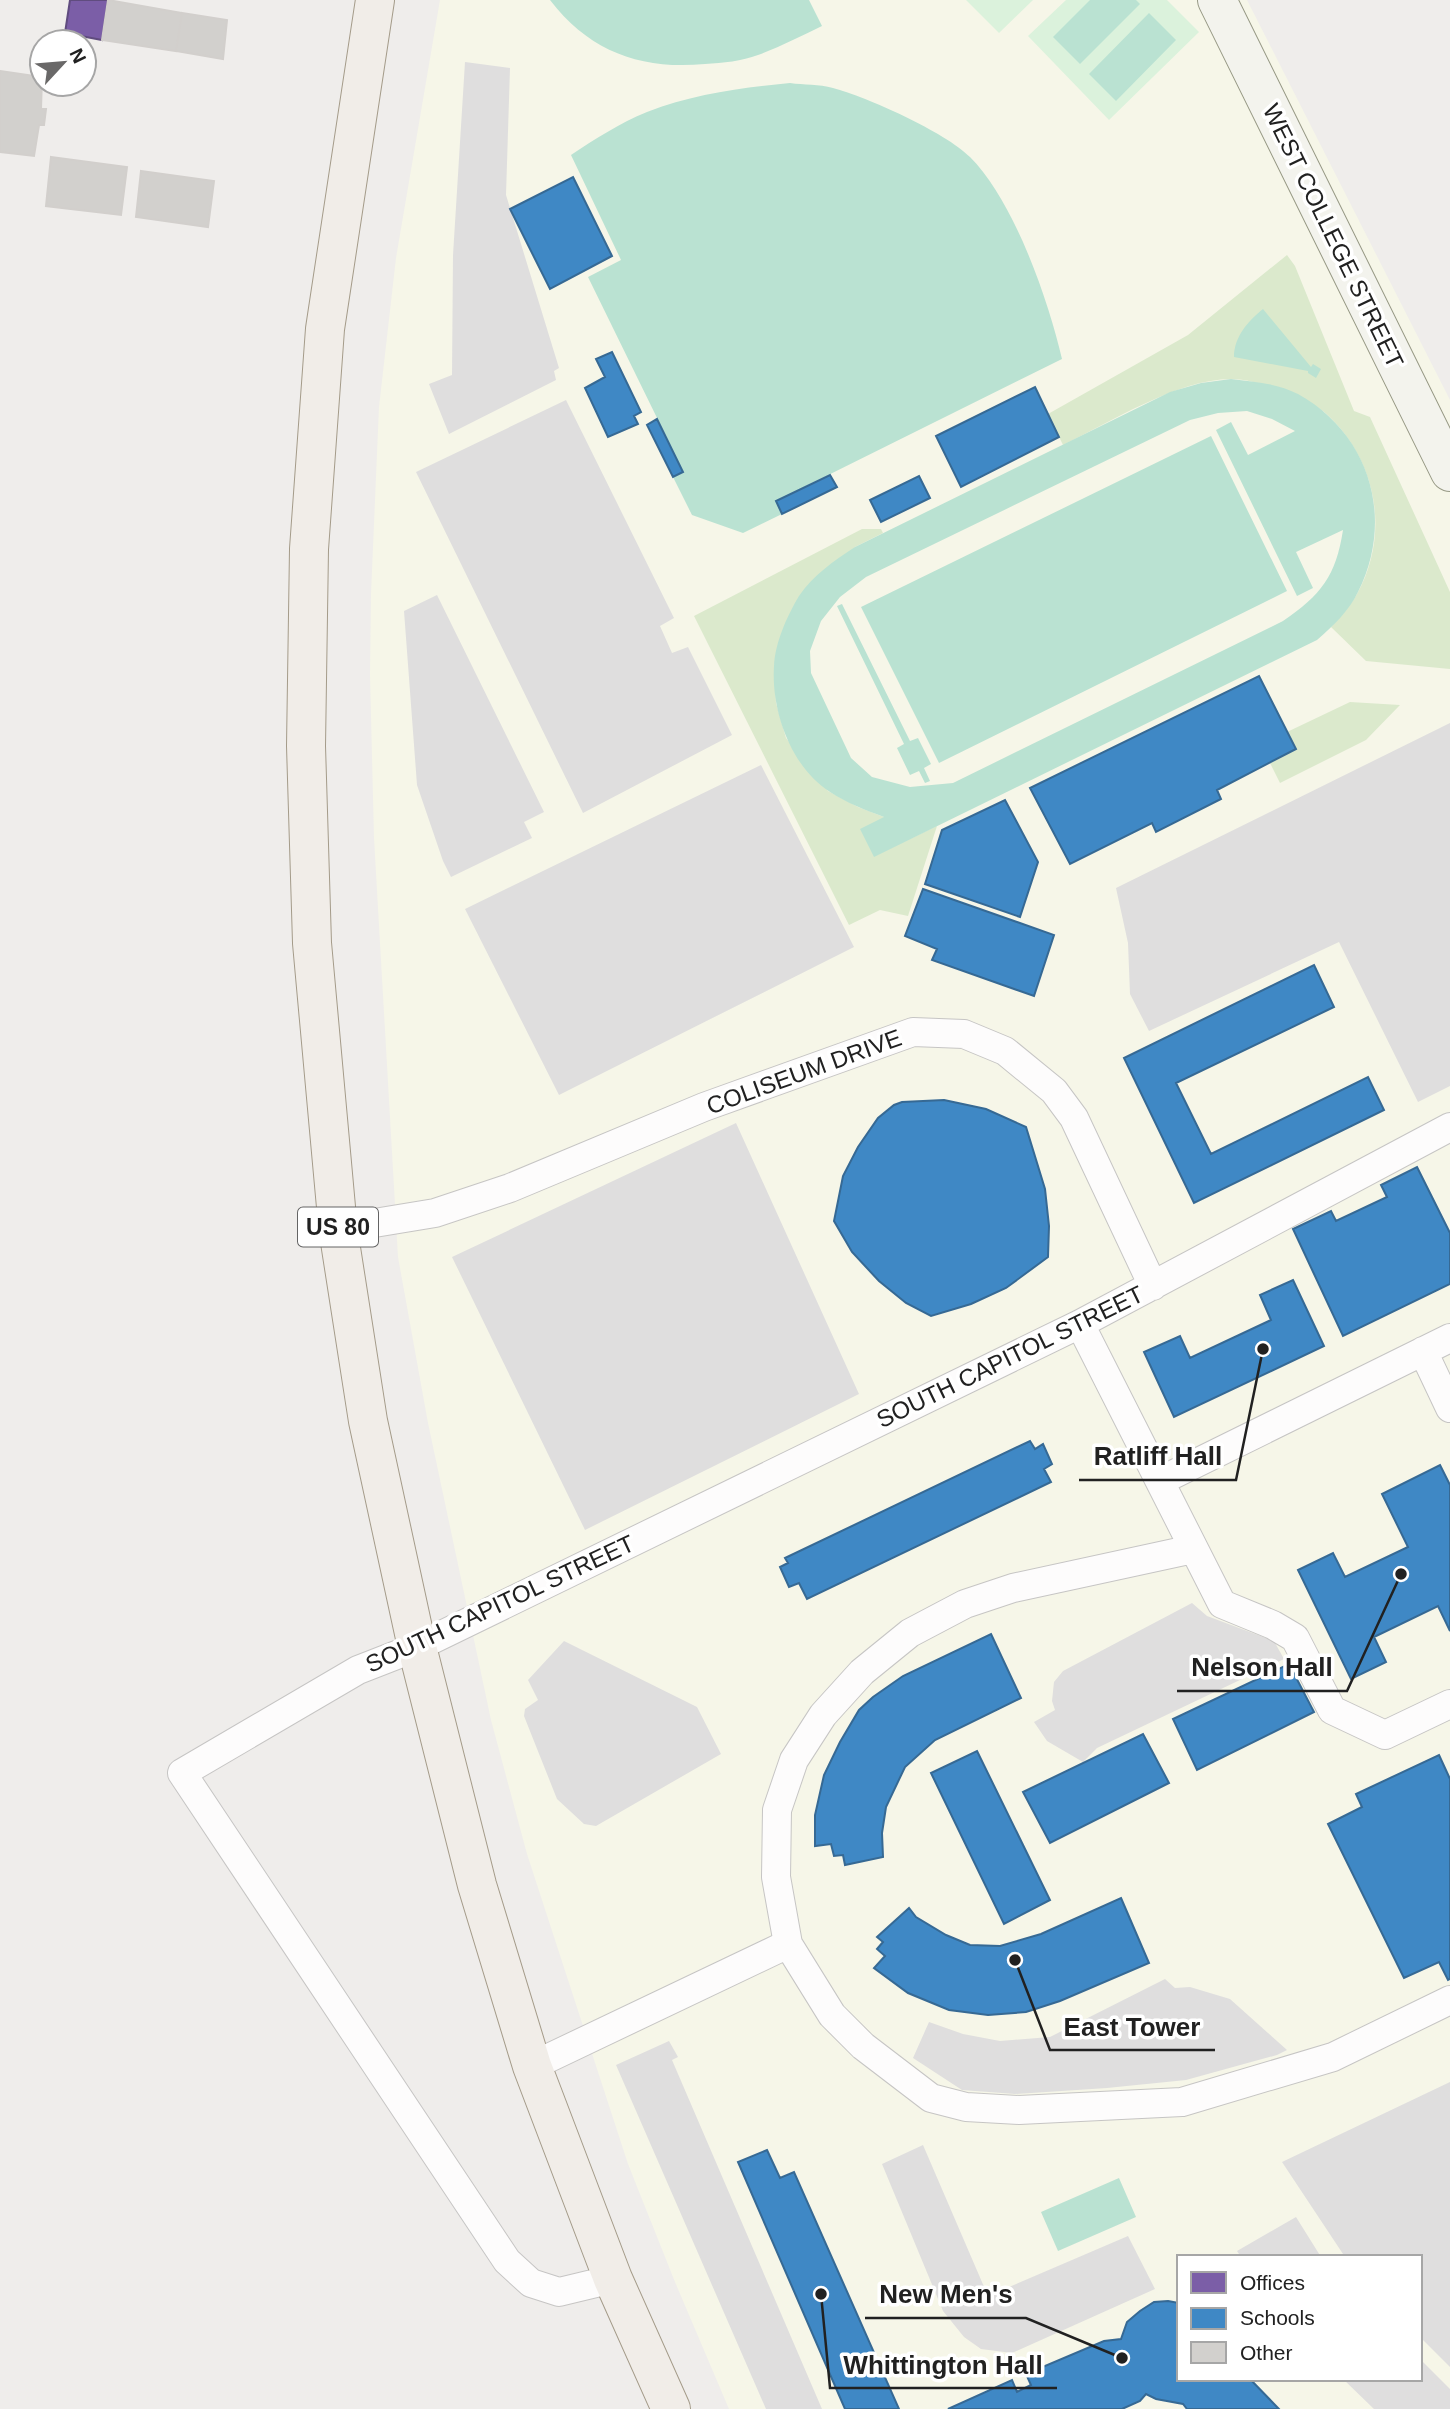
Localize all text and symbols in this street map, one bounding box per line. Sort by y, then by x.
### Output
north arrow [28,28,98,98]
text: N [65,45,90,67]
street label: WEST COLLEGE STREET [1258,99,1409,372]
street label: COLISEUM DRIVE [703,1024,905,1119]
road number: US 80 [298,1208,378,1246]
street label: SOUTH CAPITOL STREET [872,1280,1148,1433]
callout: Ratliff Hall [1079,1433,1236,1480]
text: Ratliff Hall [1094,1441,1222,1471]
street label: SOUTH CAPITOL STREET [361,1529,639,1678]
callout: Nelson Hall [1177,1644,1347,1691]
text: Nelson Hall [1191,1652,1333,1682]
callout: East Tower [1050,2003,1215,2050]
text: East Tower [1064,2012,1200,2042]
legend [1177,2255,1422,2381]
callout: New Men's [865,2271,1026,2318]
text: Offices [1240,2271,1305,2294]
text: New Men's [879,2279,1013,2309]
text: Schools [1240,2306,1315,2329]
callout: Whittington Hall [830,2341,1057,2388]
text: Other [1240,2341,1293,2364]
text: Whittington Hall [843,2350,1043,2380]

